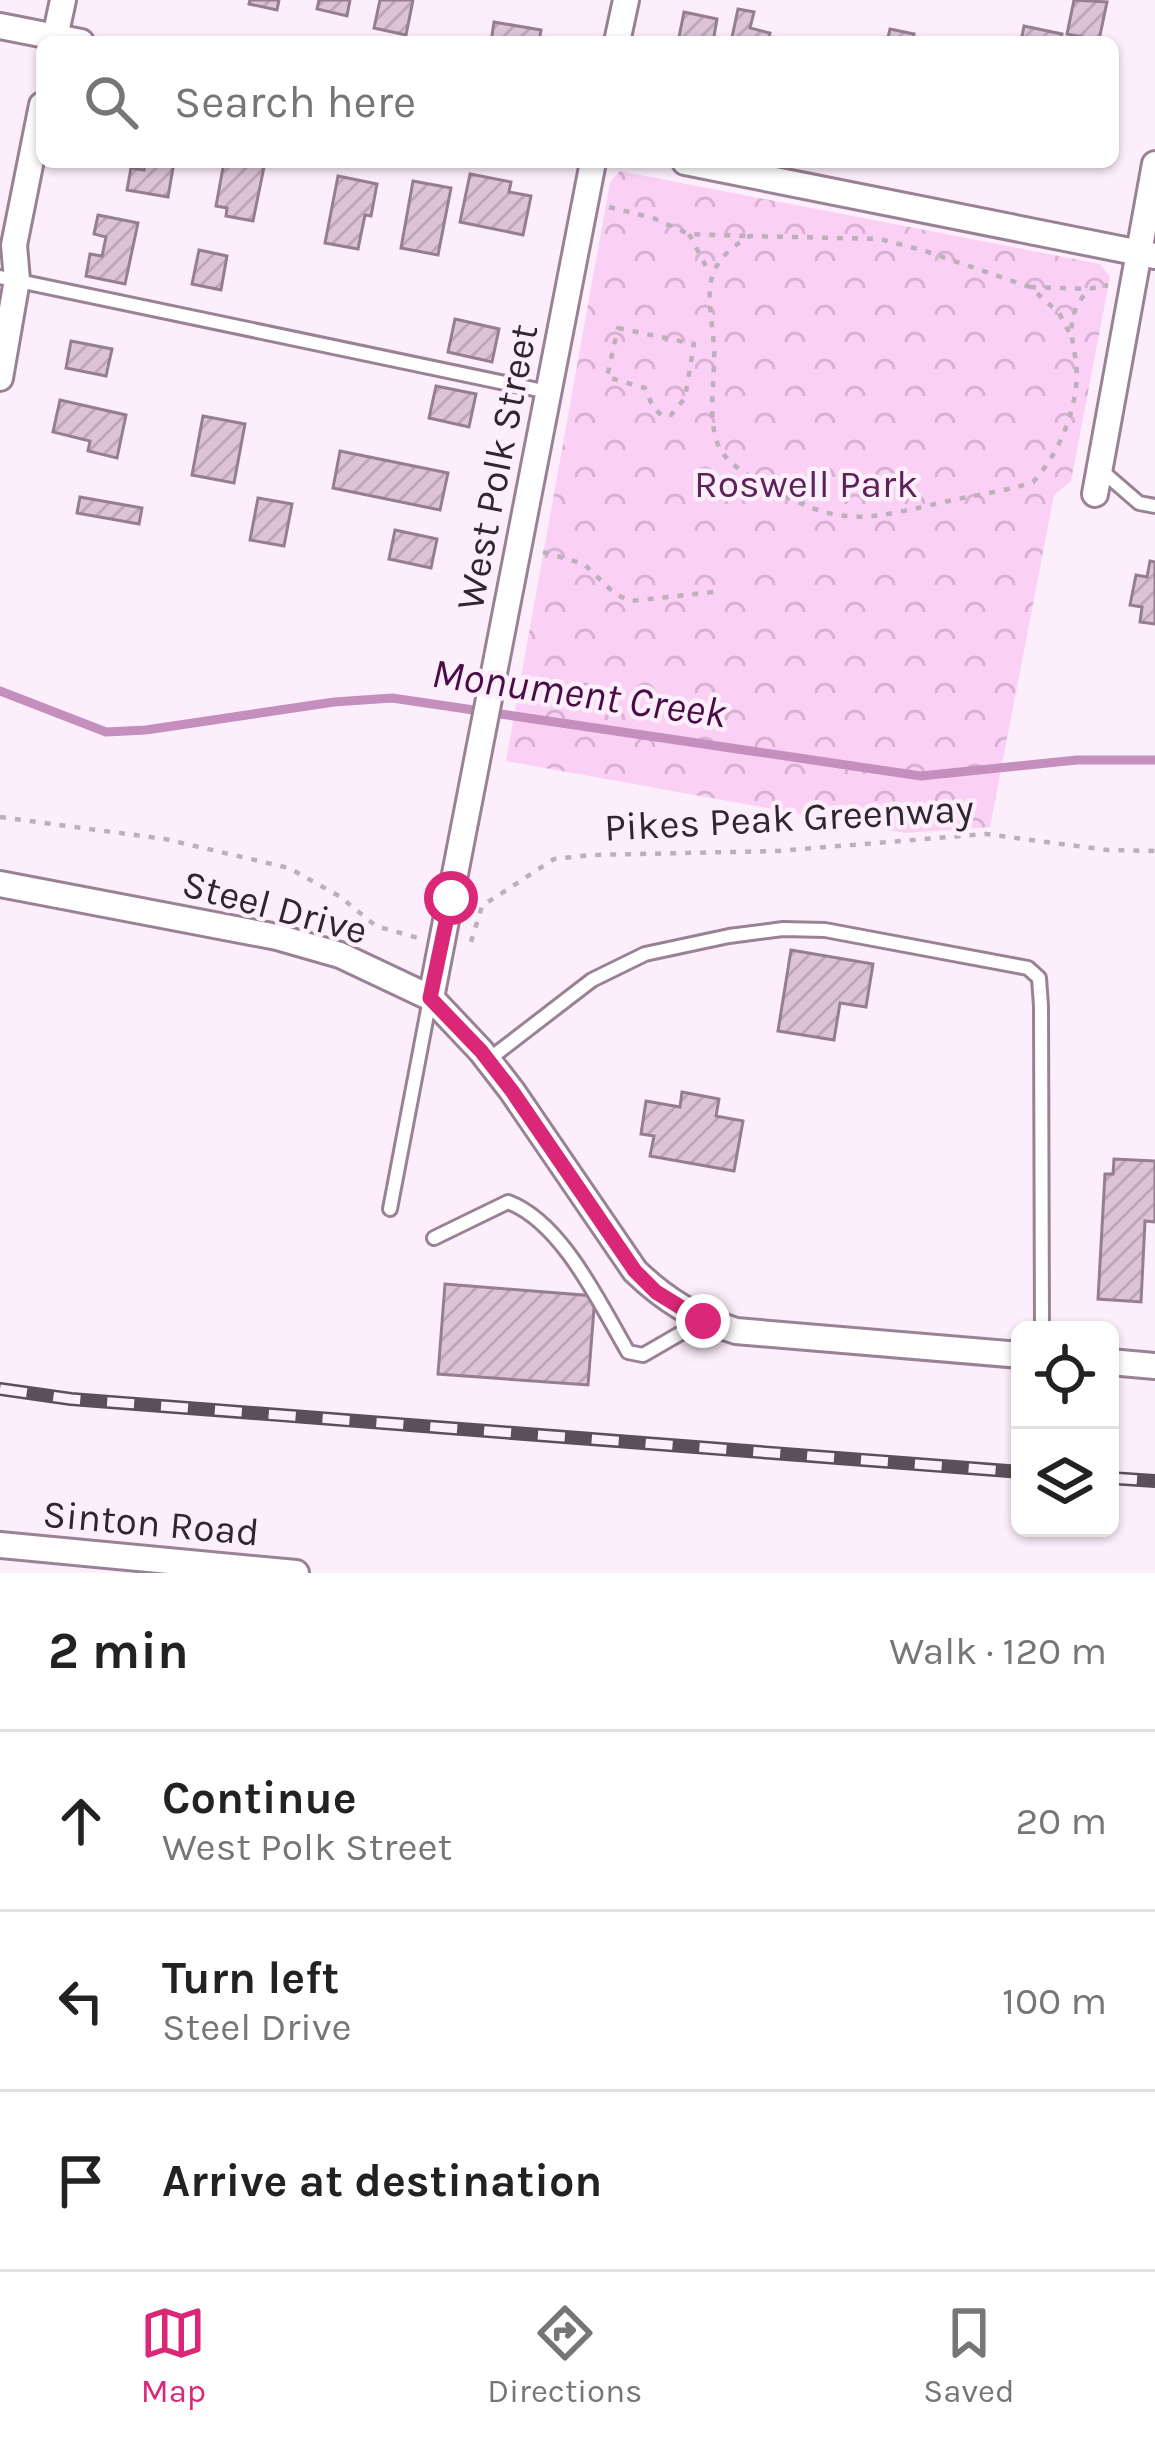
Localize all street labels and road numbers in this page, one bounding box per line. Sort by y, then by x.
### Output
street label: West Polk Street [447,320,547,614]
street label: Pikes Peak Greenway [603,785,975,851]
street label: Steel Drive [177,860,373,954]
street label: Sinton Road [41,1491,261,1555]

